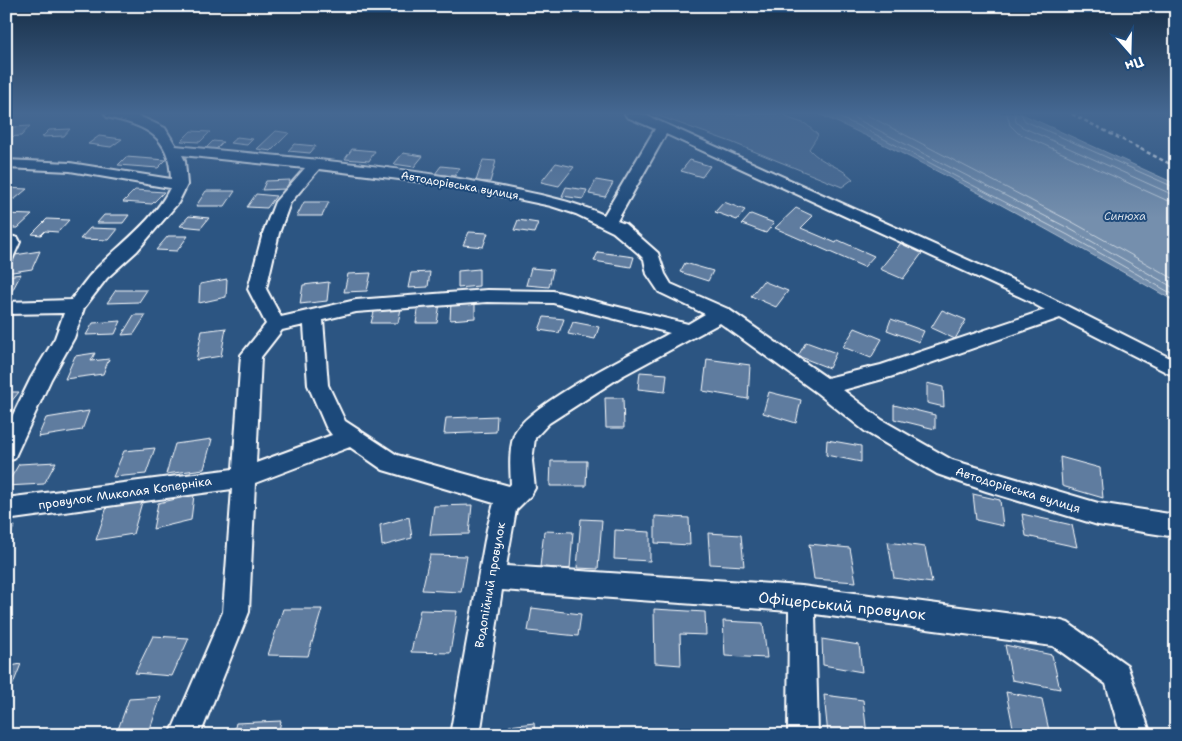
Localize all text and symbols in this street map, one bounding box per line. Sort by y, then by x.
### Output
north arrow [1104,28,1154,78]
text: Пн [1123,53,1146,76]
street label: Автодорівська вулиця [400,168,520,203]
water label: Синюха [1104,209,1146,224]
street label: Автодорівська вулиця [953,463,1083,517]
street label: провулок Миколая Коперніка [37,473,213,513]
street label: Водопійний провулок [471,520,509,649]
street label: Офіцерський провулок [757,587,927,625]

